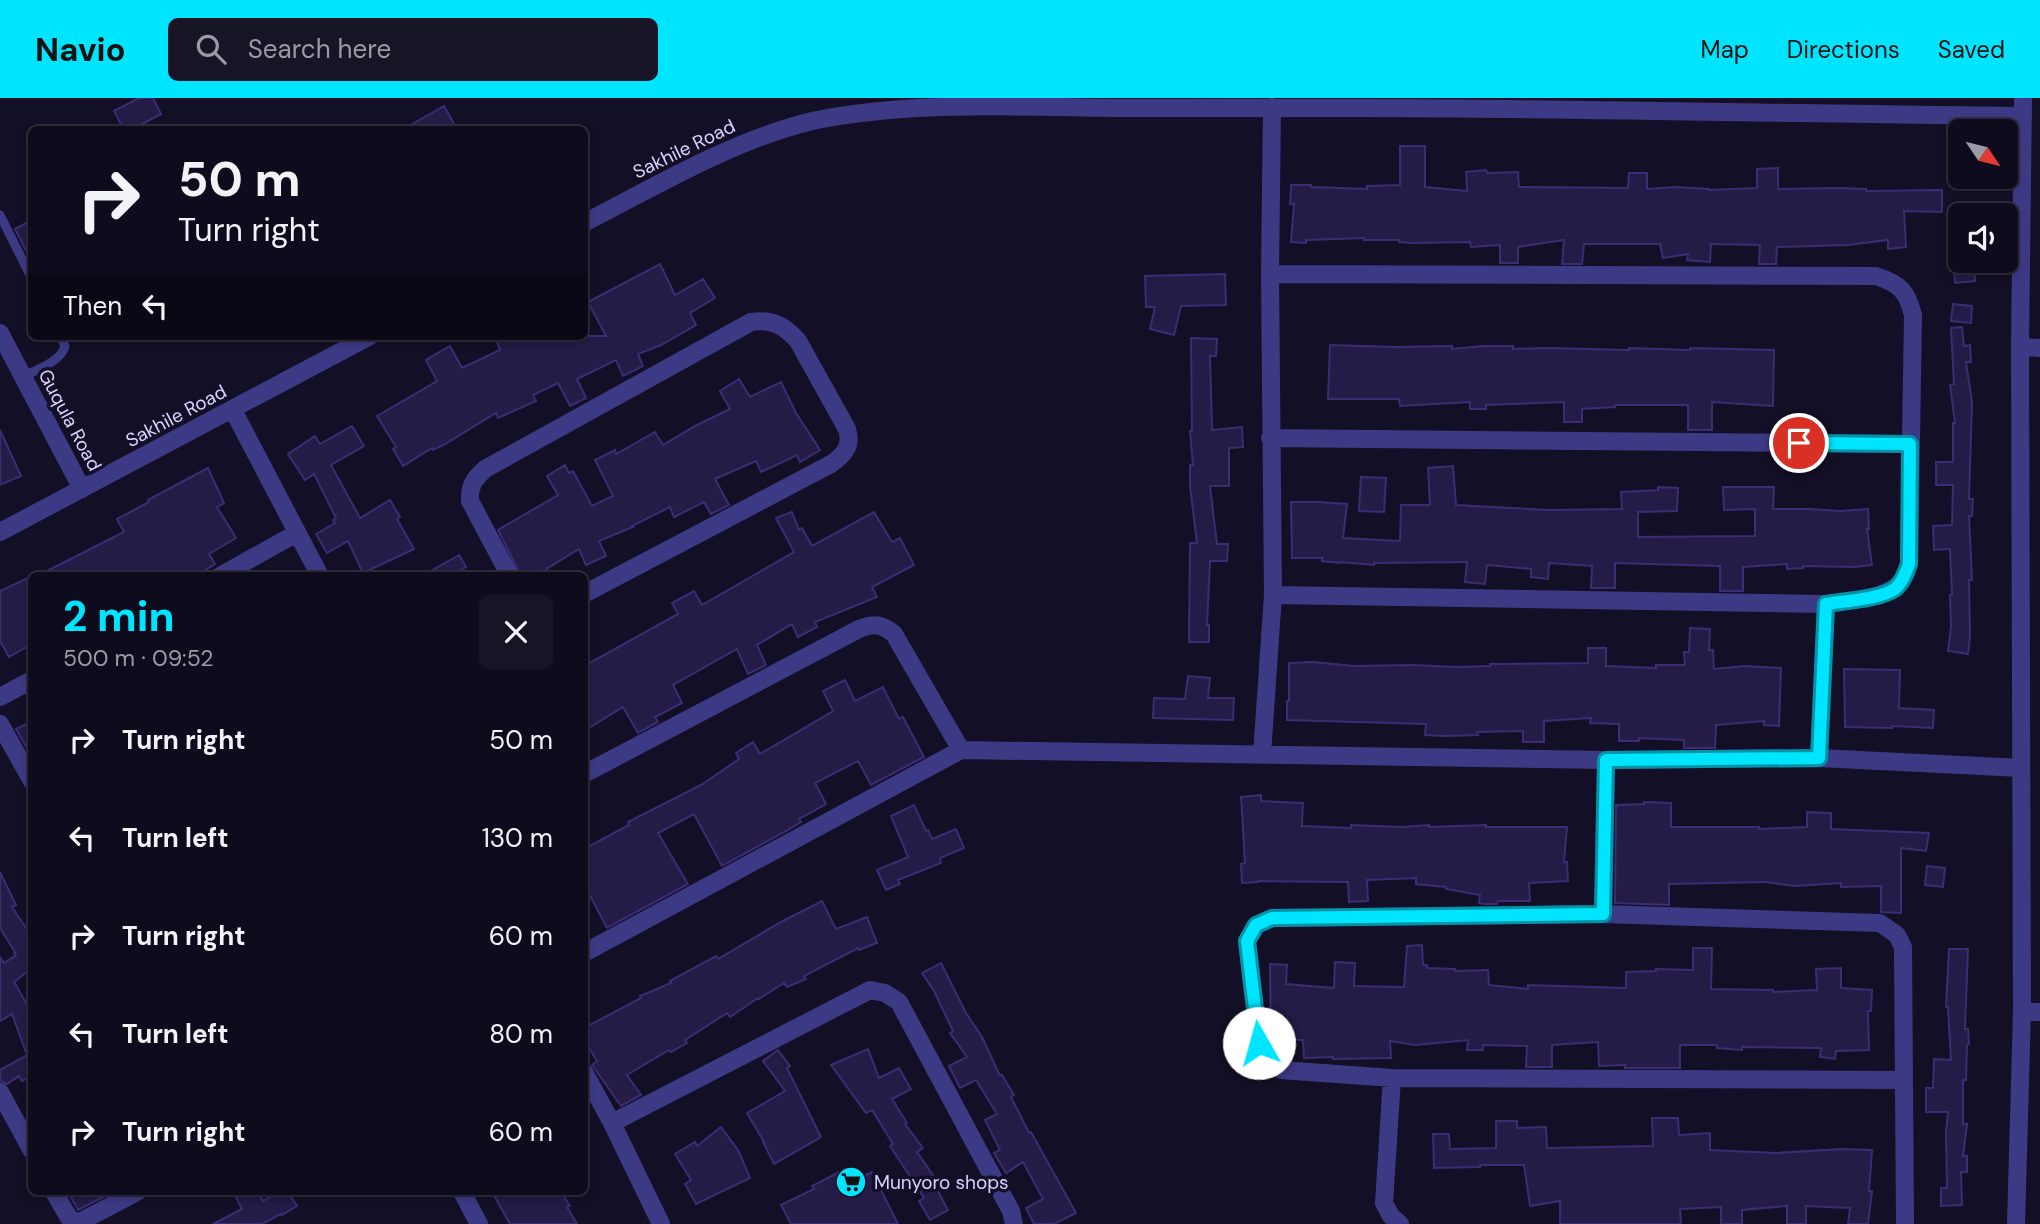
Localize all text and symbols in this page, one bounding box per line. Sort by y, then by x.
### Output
search box [168,18,658,81]
text: Navio [35,28,126,71]
icon: search [192,30,230,68]
text: Search here [248,32,391,66]
text: Map [1701,34,1749,65]
text: Directions [1787,34,1900,65]
text: Saved [1938,34,2005,65]
street label: Sakhile Road [629,113,739,185]
north arrow [1948,119,2018,189]
map controls [1948,119,2018,273]
text: 50 m [178,147,301,211]
icon: right [63,154,154,245]
button: sound [1948,203,2018,273]
text: Turn right [178,209,320,251]
icon: left [136,287,174,325]
text: Then [63,289,122,323]
street label: Guqula Road [33,365,107,475]
street label: Sakhile Road [121,379,231,453]
pin [1769,413,1829,473]
icon: arrive [1780,424,1818,462]
text: 2 min [63,589,174,644]
button: close [479,595,553,669]
text: 500 m · 09:52 [63,643,214,673]
icon: right [63,721,101,759]
text: Turn right [122,723,246,757]
text: 50 m [489,723,553,757]
icon: left [63,819,101,857]
text: Turn left [122,821,229,855]
text: 130 m [482,821,553,855]
icon: right [63,917,101,955]
text: Turn right [122,919,246,953]
text: 60 m [489,919,553,953]
position arrow [1222,1006,1296,1080]
icon: left [63,1015,101,1053]
text: Turn left [122,1017,229,1051]
text: 80 m [489,1017,553,1051]
icon: right [63,1113,101,1151]
text: Turn right [122,1115,246,1149]
text: 60 m [489,1115,553,1149]
supermarket icon: Munyoro shops [834,1165,868,1199]
place label: Munyoro shops [874,1170,1009,1195]

